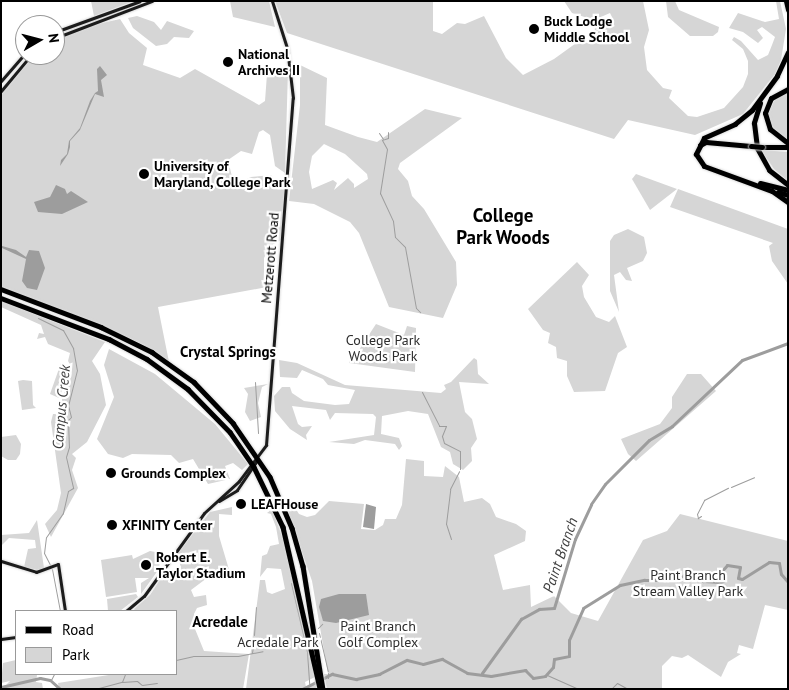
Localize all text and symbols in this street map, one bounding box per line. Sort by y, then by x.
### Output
place label: Buck Lodge Middle School [544,13,629,46]
north arrow [15,15,65,65]
marker: Buck Lodge Middle School [528,23,540,35]
text: N [44,32,63,44]
place label: National Archives II [238,46,300,78]
marker: National Archives II [222,56,234,68]
place label: University of Maryland, College Park [154,158,292,190]
marker: University of Maryland, College Park [138,168,150,180]
district label: College Park Woods [456,205,550,249]
street label: Metzerott Road [258,212,282,304]
park label: College Park Woods Park [346,332,420,364]
district label: Crystal Springs [180,343,276,361]
water label: Campus Creek [48,364,74,450]
place label: Grounds Complex [121,465,226,481]
marker: Grounds Complex [105,467,117,479]
place label: LEAFHouse [251,496,318,512]
marker: LEAFHouse [235,498,247,510]
water label: Paint Branch [539,515,581,595]
place label: XFINITY Center [122,517,213,533]
marker: XFINITY Center [106,519,118,531]
place label: Robert E. Taylor Stadium [156,549,246,582]
marker: Robert E. Taylor Stadium [140,559,152,571]
park label: Paint Branch Stream Valley Park [632,567,744,600]
legend [15,610,178,675]
district label: Acredale [192,613,248,631]
park label: Paint Branch Golf Complex [338,618,418,650]
text: Road [62,620,94,639]
park label: Acredale Park [237,634,319,650]
text: Park [62,645,90,664]

